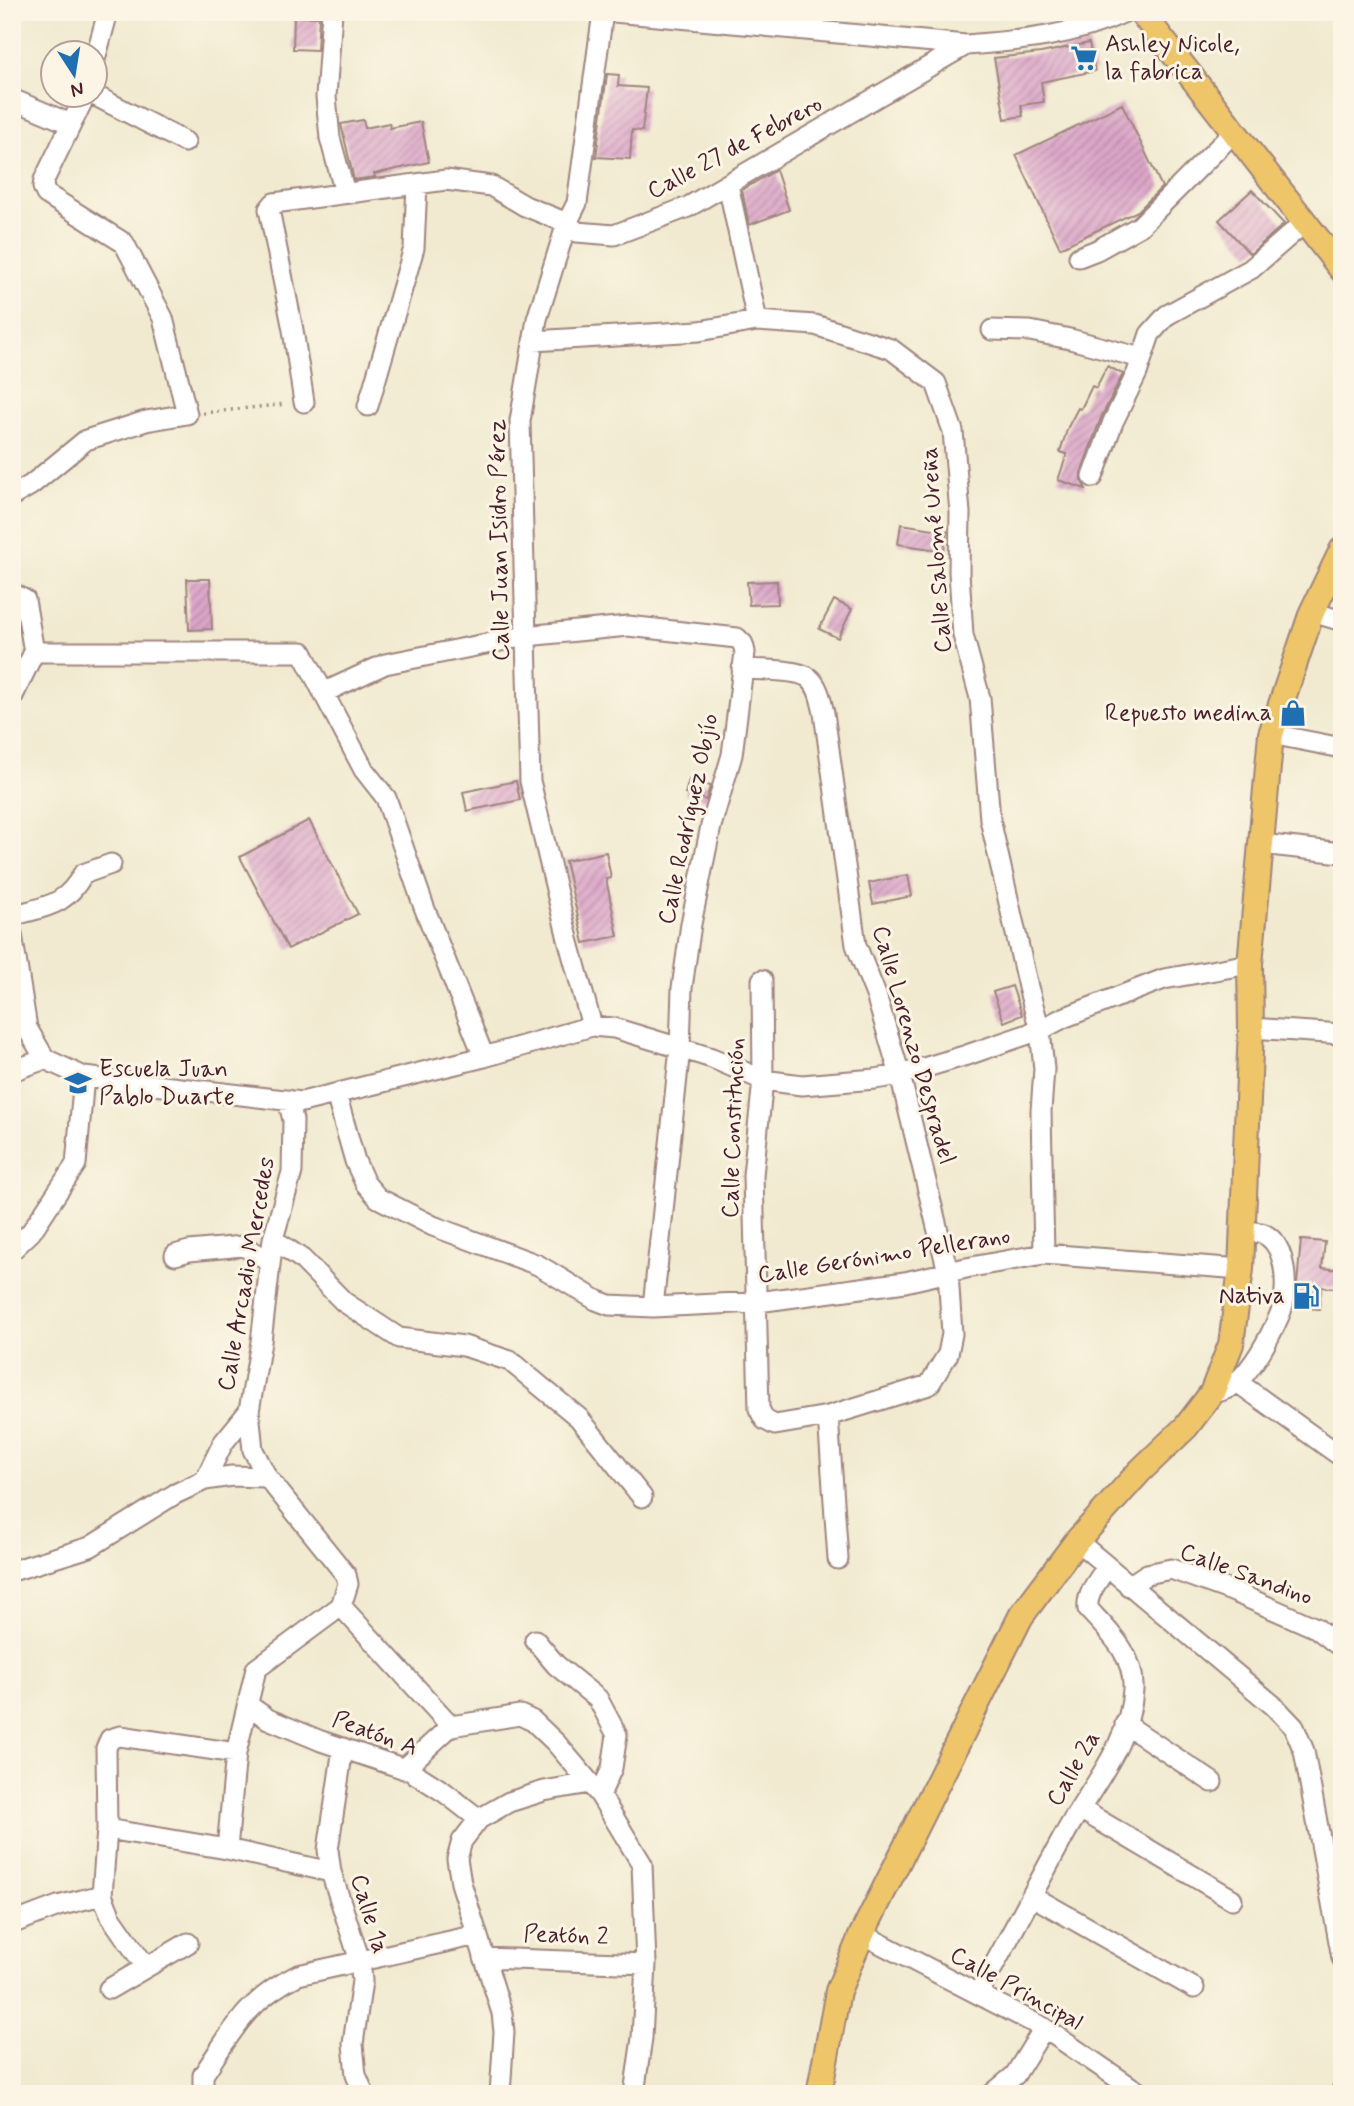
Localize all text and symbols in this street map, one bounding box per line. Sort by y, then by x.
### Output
place label: Ashley Nicole, la fabrica [1105,29,1240,88]
north arrow [38,38,108,108]
supermarket icon: Ashley Nicole, la fabrica [1069,43,1099,73]
text: N [68,76,86,103]
street label: Calle 27 de Febrero [642,89,828,207]
street label: Calle Juan Isidro Pérez [482,419,518,661]
street label: Calle Salomé Ureña [914,446,960,654]
place label: Repuesto medina [1105,698,1272,729]
shop icon: Repuesto medina [1278,698,1308,728]
street label: Calle Rodríguez Objío [651,711,727,927]
street label: Calle Lorenzo Despradel [864,922,962,1168]
street label: Calle Constitución [715,1037,753,1219]
place label: Escuela Juan Pablo Duarte [99,1054,235,1113]
school or university icon: Escuela Juan Pablo Duarte [63,1068,93,1098]
street label: Calle Arcadio Mercedes [211,1154,283,1393]
street label: Calle Gerónimo Pellerano [756,1221,1012,1291]
place label: Nativa [1219,1281,1285,1312]
fuel station icon: Nativa [1291,1281,1321,1311]
street label: Calle Sandino [1175,1537,1317,1613]
street label: Peatón A [328,1704,422,1764]
street label: Calle 2a [1040,1726,1108,1812]
street label: Calle 1a [342,1871,396,1957]
street label: Peatón 2 [523,1919,609,1953]
street label: Calle Principal [944,1940,1088,2038]

